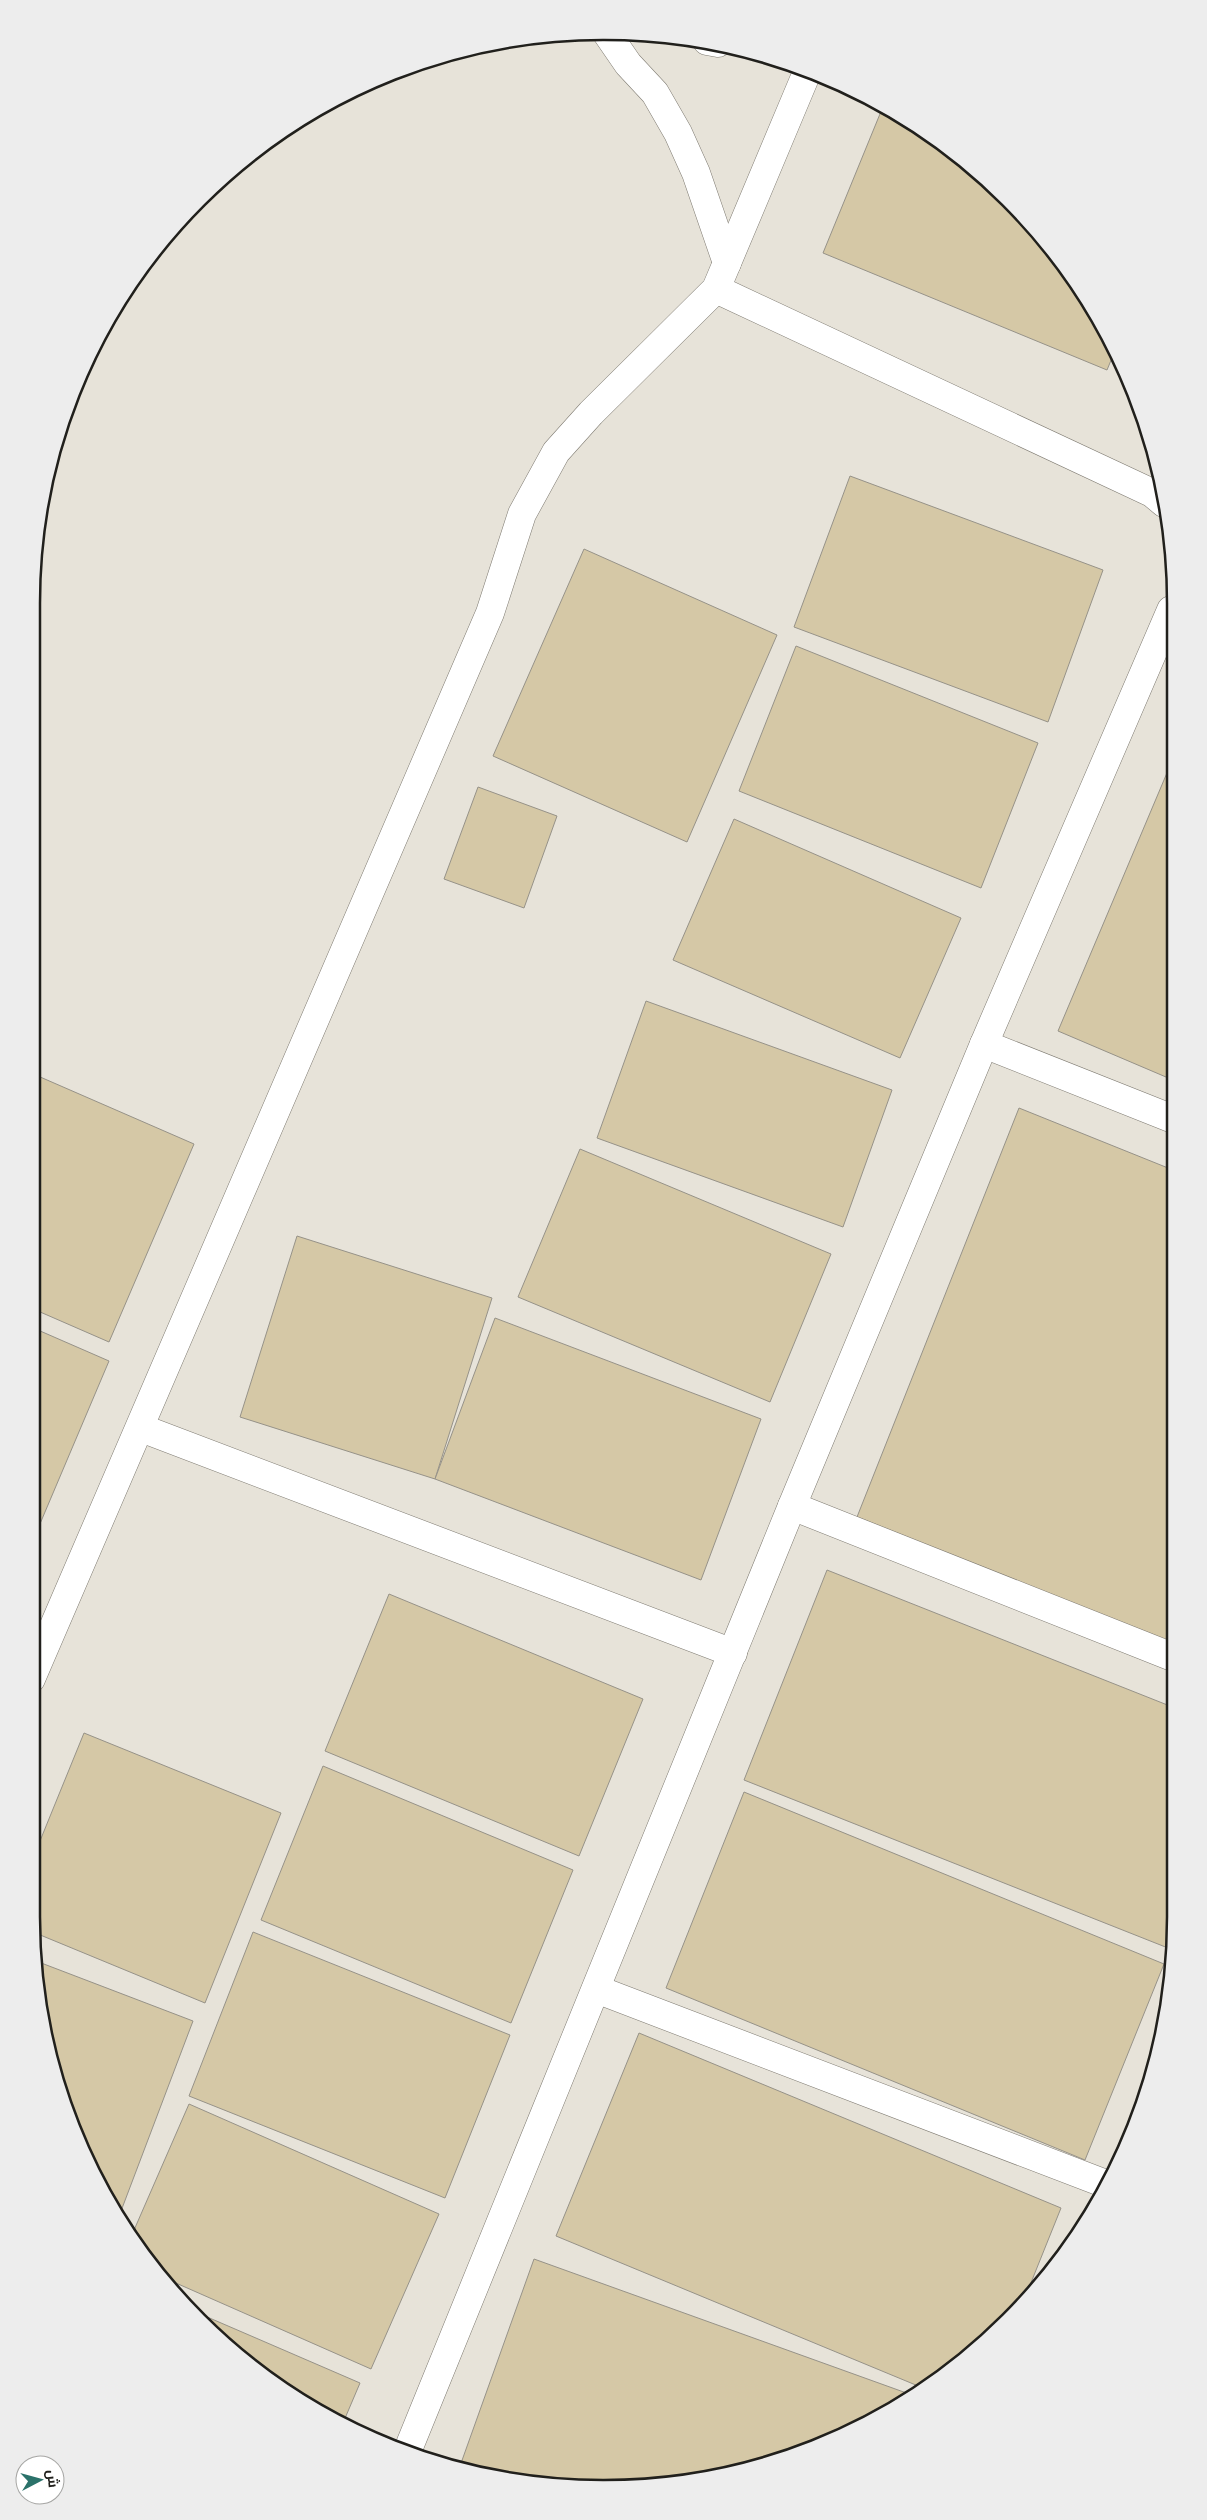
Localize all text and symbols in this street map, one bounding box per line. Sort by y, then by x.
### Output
north arrow [15,2455,65,2505]
text: ش [43,2469,63,2489]

